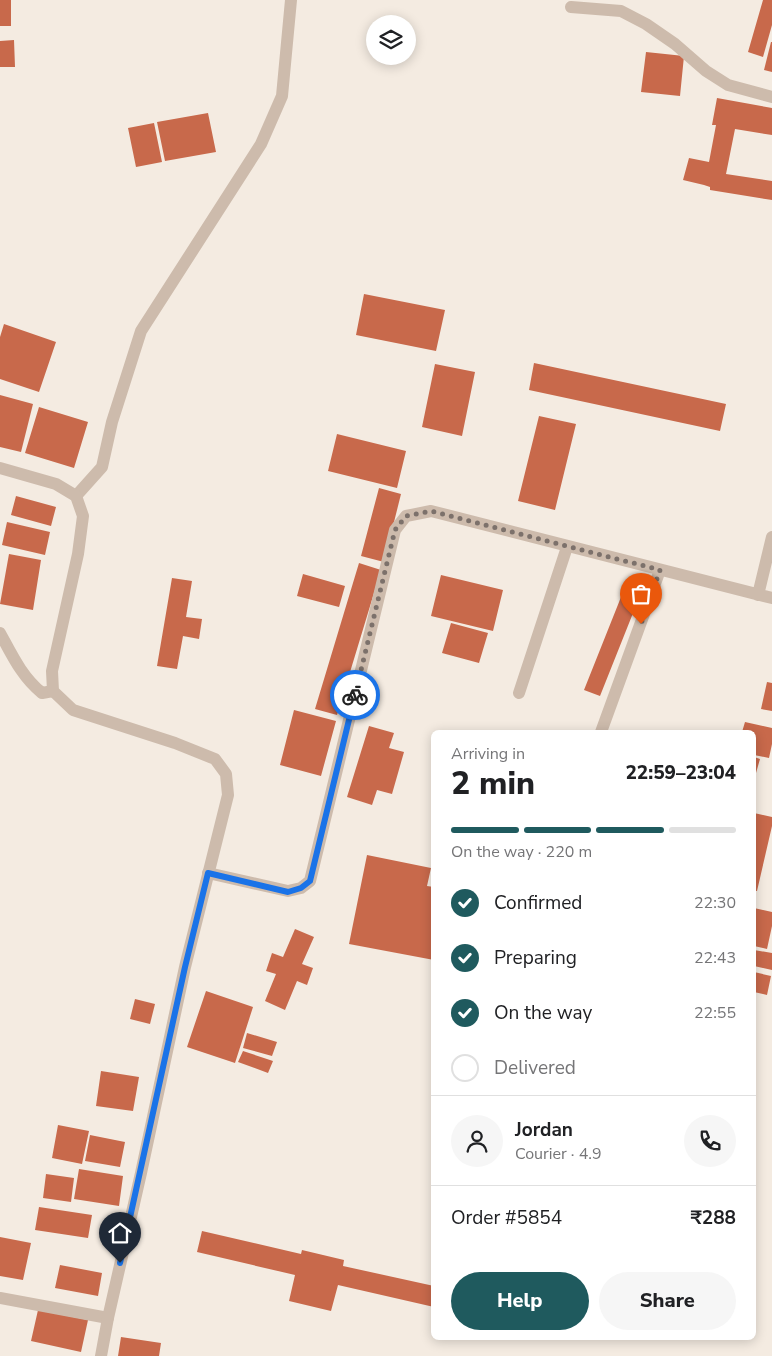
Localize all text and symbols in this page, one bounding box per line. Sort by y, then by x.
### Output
map controls [366,15,416,65]
button: layers [366,15,416,65]
pin [620,573,662,624]
icon: bag [627,580,655,608]
courier [330,670,380,720]
icon: bike [341,681,369,709]
text: Arriving in [451,743,525,765]
text: 22:59–23:04 [625,760,736,786]
text: 2 min [451,762,535,805]
text: On the way · 220 m [451,841,592,863]
icon: check [451,889,479,917]
text: Confirmed [494,890,582,916]
text: 22:30 [694,892,736,914]
icon: check [451,944,479,972]
text: Preparing [494,945,577,971]
text: 22:43 [694,947,736,969]
icon: check [451,999,479,1027]
text: On the way [494,1000,592,1026]
text: 22:55 [694,1002,736,1024]
text: Delivered [494,1055,576,1081]
button: person [451,1115,503,1167]
button: phone [684,1115,736,1167]
text: Jordan [515,1117,573,1143]
text: Courier · 4.9 [515,1143,601,1165]
text: Order #5854 [451,1205,562,1231]
text: ₹288 [690,1205,736,1231]
pin [99,1212,141,1263]
icon: home [106,1219,134,1247]
button: Help [451,1272,589,1330]
button: Share [599,1272,736,1330]

